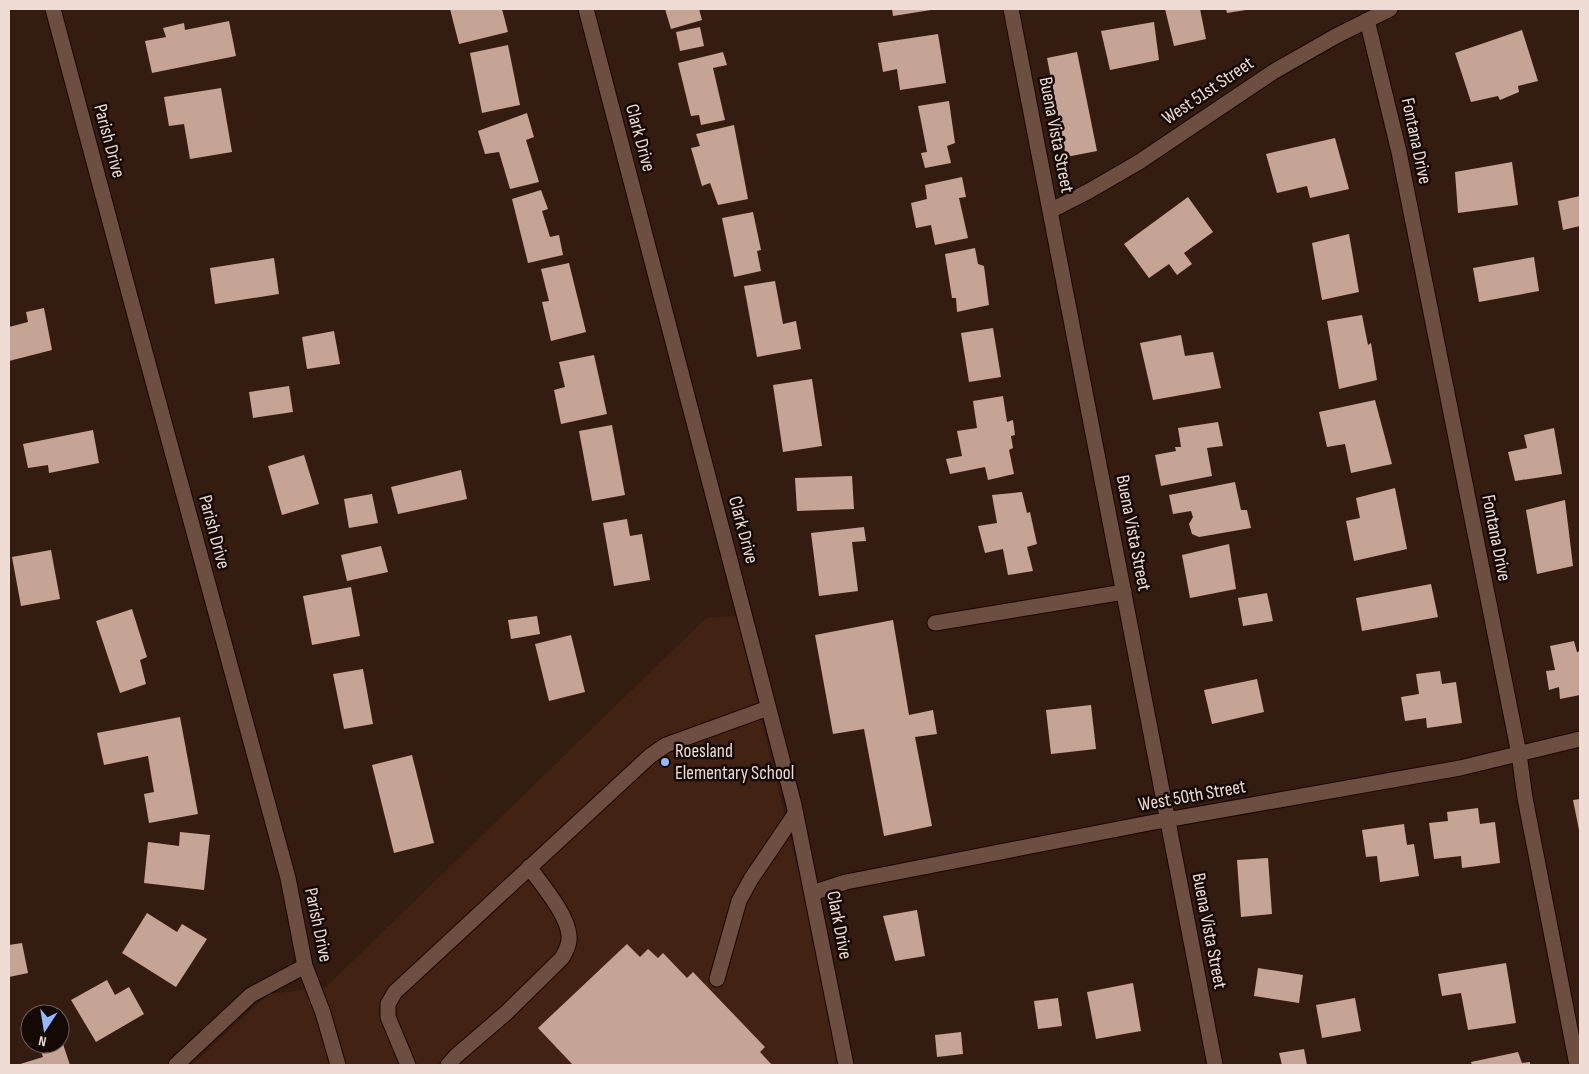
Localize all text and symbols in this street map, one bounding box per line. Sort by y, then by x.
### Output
street label: West 51st Street [1158,52,1258,130]
street label: Buena Vista Street [1033,75,1079,195]
street label: Fontana Drive [1396,96,1436,186]
street label: Parish Drive [88,102,130,180]
street label: Clark Drive [620,102,660,174]
street label: Buena Vista Street [1110,473,1156,593]
street label: Parish Drive [193,493,235,571]
street label: Fontana Drive [1476,493,1516,583]
street label: Clark Drive [723,494,763,566]
place label: Roesland Elementary School [675,740,794,785]
marker: Roesland Elementary School [659,756,671,768]
street label: West 50th Street [1137,775,1248,817]
street label: Buena Vista Street [1186,871,1232,991]
street label: Parish Drive [299,886,337,964]
street label: Clark Drive [821,889,857,961]
north arrow [20,1004,70,1054]
text: N [37,1032,48,1050]

